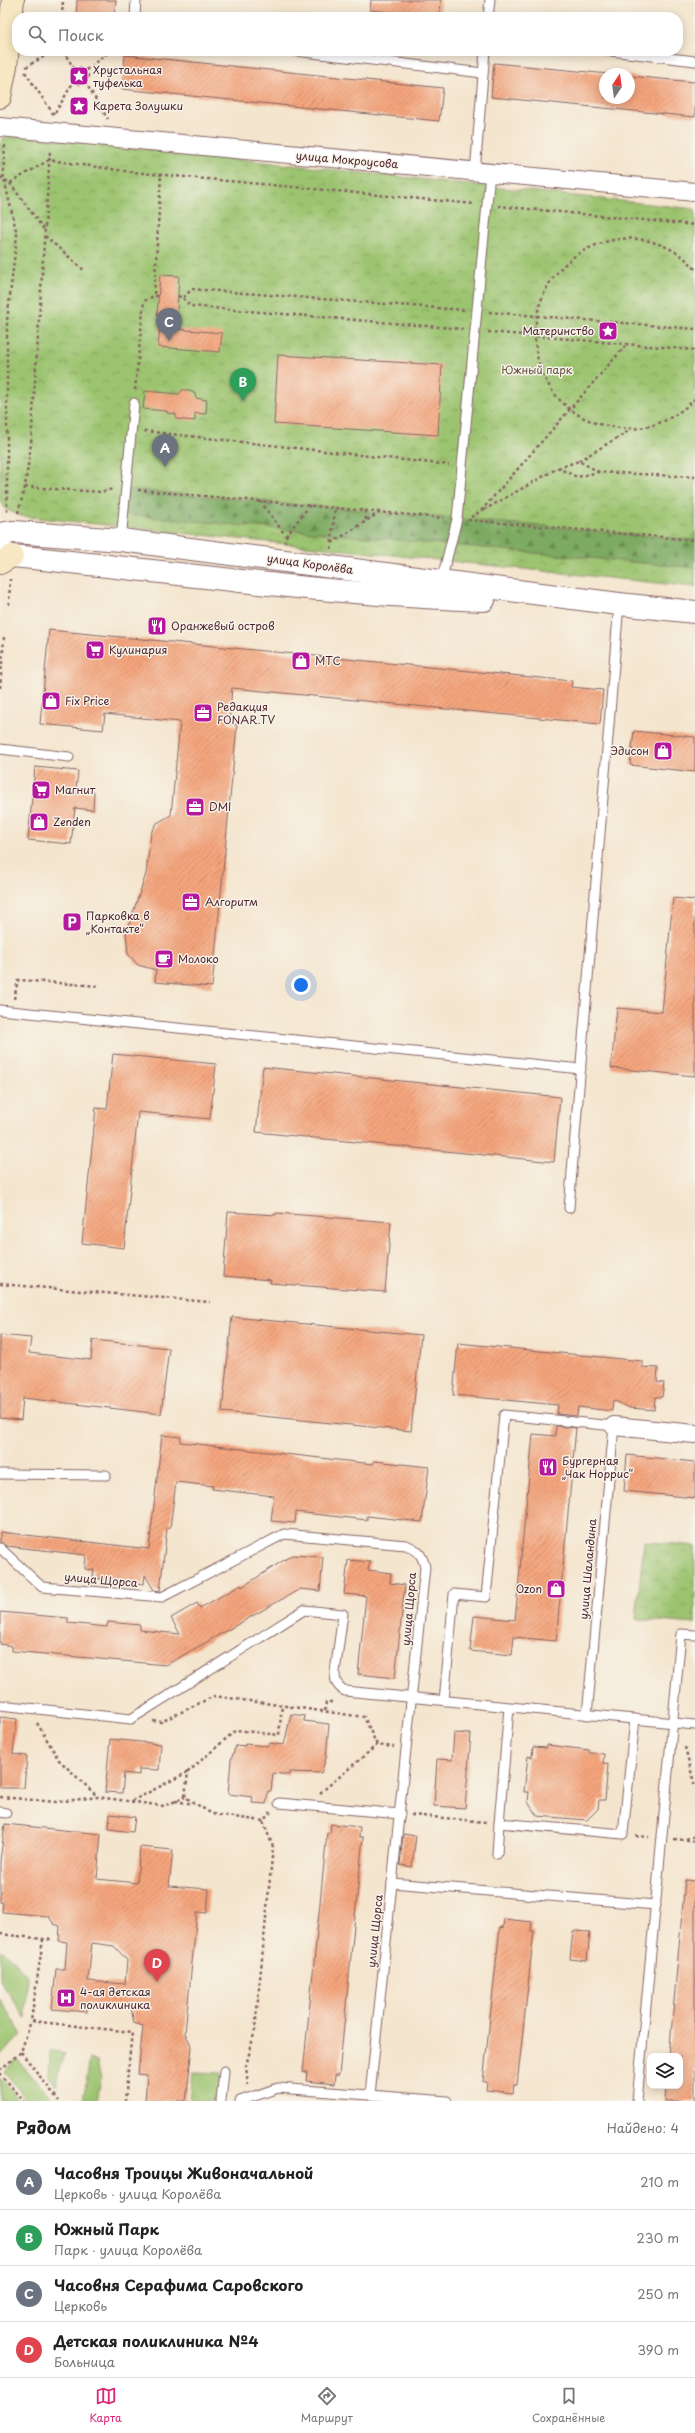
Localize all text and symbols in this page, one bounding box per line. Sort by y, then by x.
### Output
search box [12,12,683,56]
icon: search [26,23,48,45]
text: Поиск [58,23,104,46]
place label: Хрустальная туфелька [93,61,162,91]
place icon: Хрустальная туфелька [68,65,90,87]
north arrow [599,68,635,104]
place icon: Карета Золушки [68,95,90,117]
place label: Карета Золушки [93,97,183,114]
street label: улица Мокроусова [295,147,399,172]
pin: C [156,308,182,341]
place icon: Материнство [597,320,619,342]
place label: Материнство [522,322,594,339]
park label: Южный парк [502,361,573,378]
pin: B [230,368,256,401]
pin: A [152,434,178,467]
street label: улица Королёва [266,549,354,578]
restaurant icon: Оранжевый остров [146,615,168,637]
place label: Оранжевый остров [171,617,275,634]
supermarket icon: Кулинария [84,639,106,661]
place label: Кулинария [109,641,167,658]
shop icon: МТС [290,650,312,672]
place label: МТС [315,652,341,669]
shop icon: Fix Price [40,690,62,712]
place label: Fix Price [65,692,110,709]
place label: Редакция FONAR.TV [217,698,275,728]
office icon: Редакция FONAR.TV [192,702,214,724]
shop icon: Эдисон [652,740,674,762]
place label: Эдисон [610,742,649,759]
supermarket icon: Магнит [30,779,52,801]
place label: Магнит [55,781,96,798]
office icon: DMI [184,796,206,818]
place label: DMI [209,798,231,815]
shop icon: Zenden [28,811,50,833]
place label: Zenden [53,813,91,830]
office icon: Алгоритм [180,891,202,913]
place label: Алгоритм [205,893,258,910]
place label: Парковка в „Контакте“ [86,907,150,937]
parking icon: Парковка в „Контакте“ [61,911,83,933]
cafe icon: Молоко [153,948,175,970]
place label: Молоко [178,950,219,967]
your location [291,975,311,995]
place label: Бургерная „Чак Норрис“ [562,1452,634,1482]
restaurant icon: Бургерная „Чак Норрис“ [537,1456,559,1478]
street label: улица Шаландина [575,1518,600,1620]
street label: улица Щорса [64,1568,139,1591]
street label: улица Щорса [397,1571,420,1646]
shop icon: Ozon [545,1578,567,1600]
place label: Ozon [516,1580,542,1597]
street label: улица Щорса [362,1893,387,1968]
pin: D [144,1949,170,1982]
place label: 4-ая детская поликлиника [80,1983,151,2013]
hospital icon: 4-ая детская поликлиника [55,1987,77,2009]
map controls [647,2053,683,2089]
button: layers [647,2053,683,2089]
text: Рядом [16,2114,71,2140]
text: Найдено: 4 [607,2118,679,2137]
text: Часовня Троицы Живоначальной [54,2161,314,2184]
text: A [24,2172,34,2191]
text: 210 m [640,2172,679,2191]
text: Церковь · улица Королёва [54,2184,221,2203]
text: Южный Парк [54,2217,159,2240]
text: B [25,2228,33,2247]
text: 230 m [637,2228,679,2247]
text: Парк · улица Королёва [54,2240,202,2259]
text: Часовня Серафима Саровского [54,2273,303,2296]
text: C [24,2284,34,2303]
text: 250 m [637,2284,679,2303]
text: Церковь [54,2296,107,2315]
text: Детская поликлиника №4 [54,2329,258,2352]
text: D [24,2340,34,2359]
text: 390 m [637,2340,679,2359]
text: Больница [54,2352,115,2371]
tab: Карта [90,2385,122,2426]
tab: Маршрут [301,2385,353,2426]
tab: Сохранённые [532,2385,605,2426]

